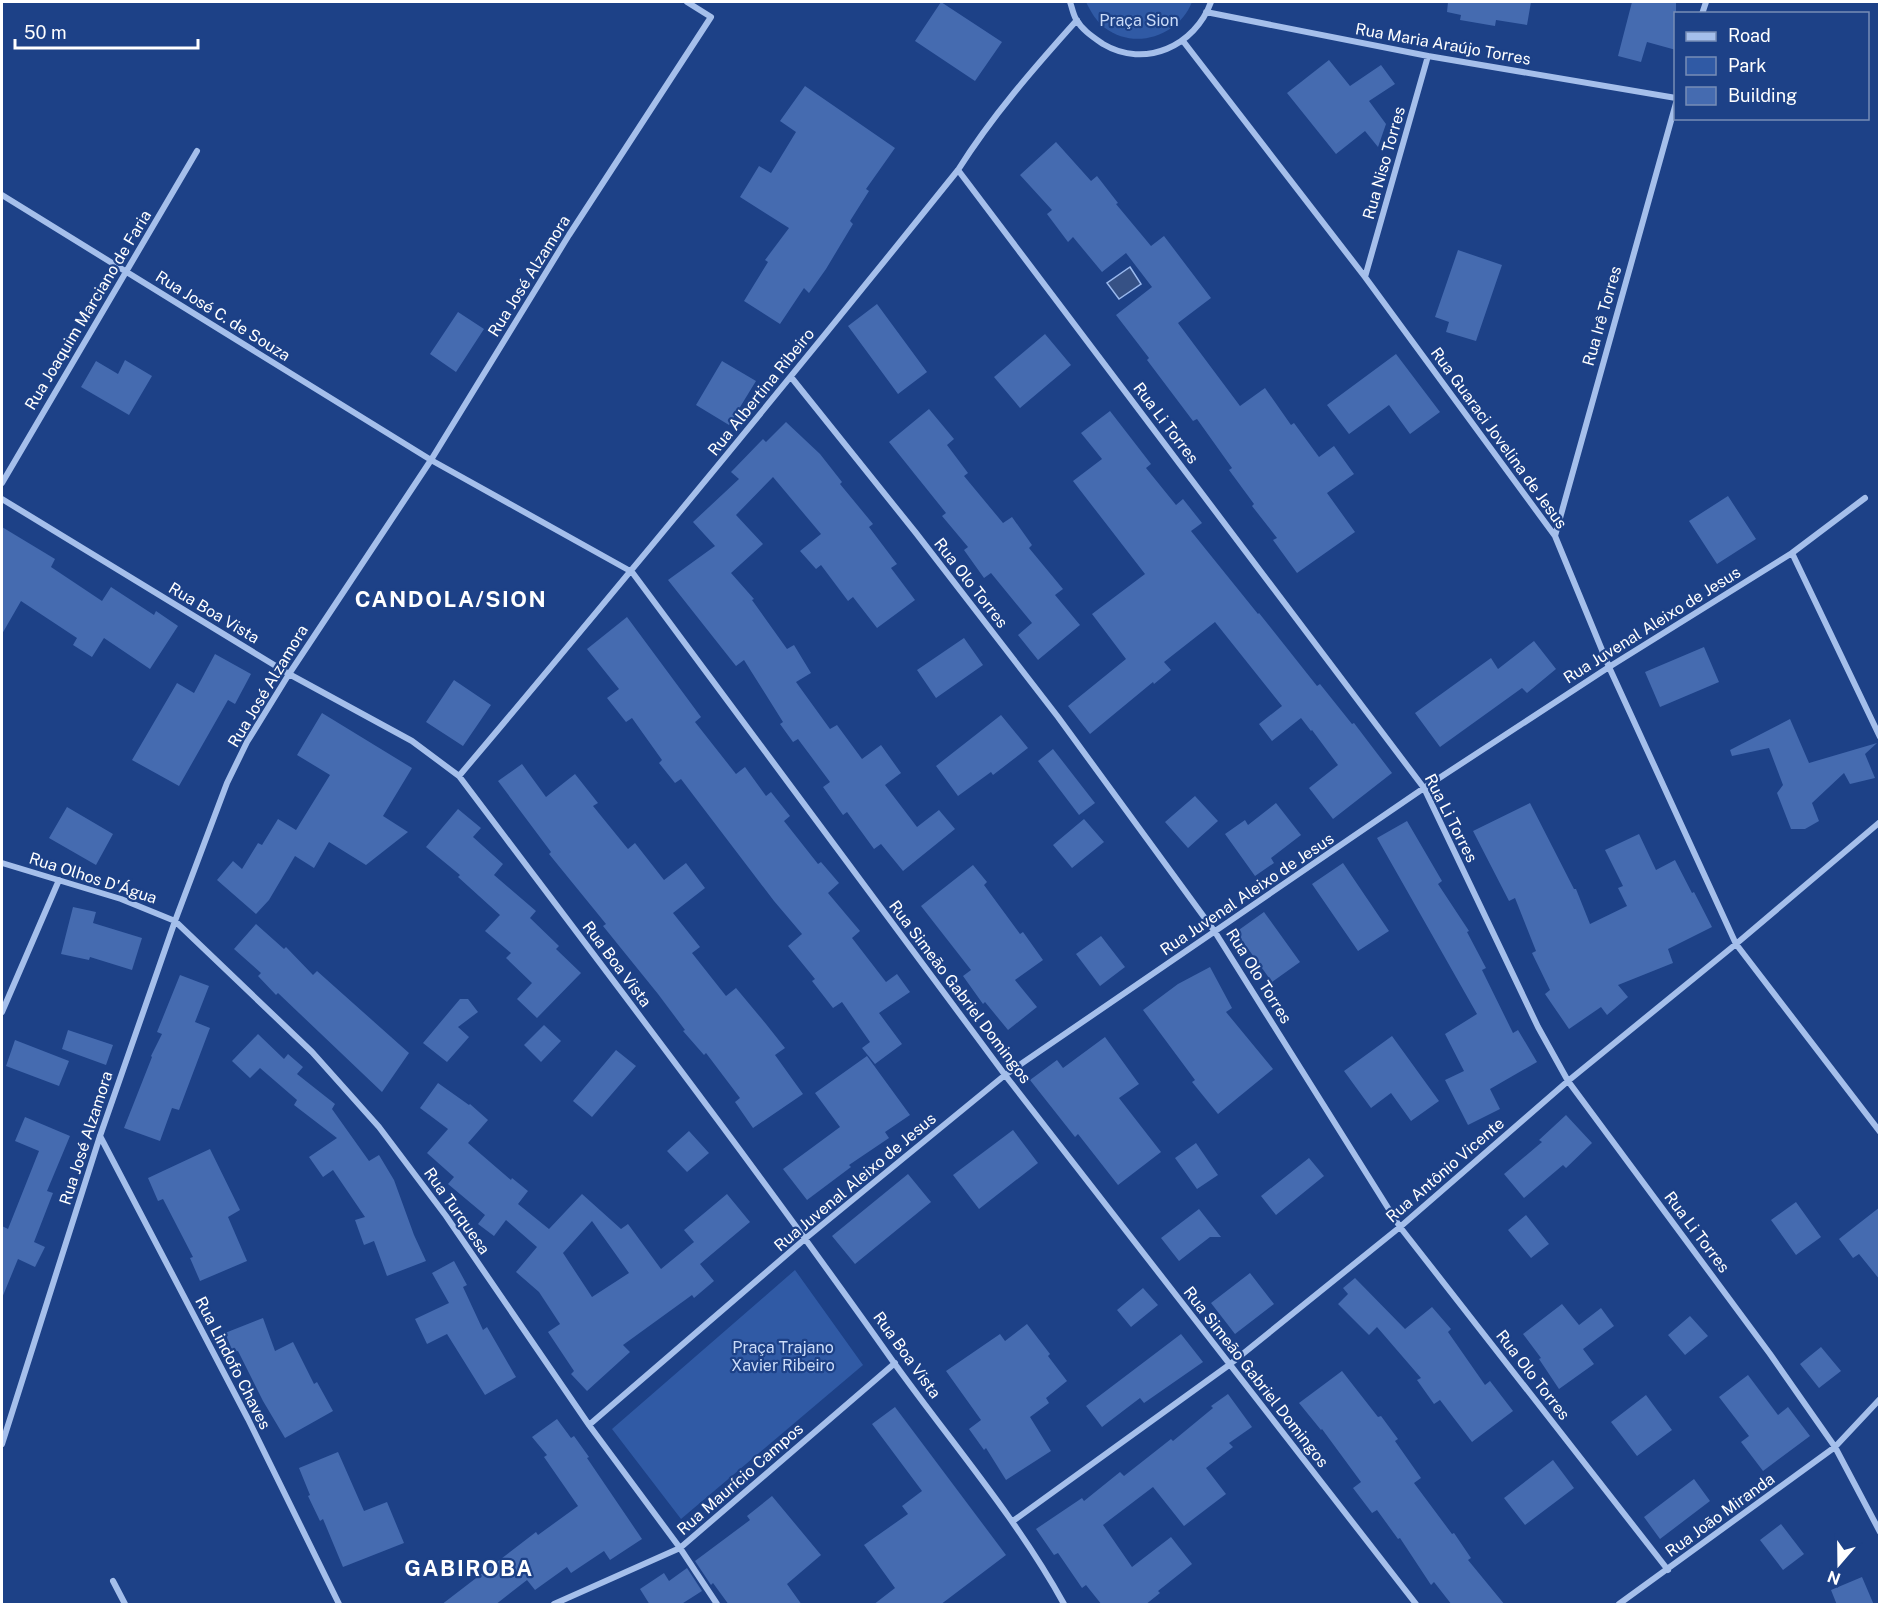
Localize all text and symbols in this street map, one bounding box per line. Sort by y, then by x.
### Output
park label: Praça Sion [1099,11,1179,30]
scale bar [15,12,198,50]
legend [1674,12,1869,120]
street label: Rua Maria Araújo Torres [1354,19,1532,69]
text: 50 m [24,22,67,43]
text: Road [1728,25,1771,46]
text: Park [1728,55,1766,76]
text: Building [1728,85,1797,106]
street label: Rua Niso Torres [1359,104,1409,222]
street label: Rua Joaquim Marciano de Faria [21,207,155,413]
street label: Rua José Alzamora [484,212,574,340]
street label: Rua Irê Torres [1579,264,1625,368]
street label: Rua José C. de Souza [152,267,294,365]
street label: Rua Albertina Ribeiro [704,324,818,460]
street label: Rua Guaraci Jovelina de Jesus [1427,344,1571,532]
street label: Rua Li Torres [1129,379,1203,467]
street label: Rua Olo Torres [930,534,1012,632]
street label: Rua Juvenal Aleixo de Jesus [1560,563,1744,687]
street label: Rua Boa Vista [165,578,263,648]
district label: CANDOLA/SION [355,586,547,612]
street label: Rua José Alzamora [224,621,312,751]
street label: Rua Li Torres [1421,771,1481,865]
street label: Rua Juvenal Aleixo de Jesus [1157,829,1337,959]
street label: Rua Olhos D'Água [27,847,160,908]
street label: Rua Simeão Gabriel Domingos [885,897,1035,1087]
street label: Rua Boa Vista [579,917,655,1011]
street label: Rua Olo Torres [1222,925,1296,1027]
street label: Rua José Alzamora [55,1069,117,1207]
street label: Rua Juvenal Aleixo de Jesus [770,1109,940,1255]
street label: Rua Antônio Vicente [1382,1114,1508,1226]
street label: Rua Turquesa [420,1164,494,1258]
street label: Rua Li Torres [1660,1188,1734,1276]
street label: Rua Simeão Gabriel Domingos [1180,1283,1332,1471]
street label: Rua Lindofo Chaves [191,1293,275,1433]
street label: Rua Boa Vista [869,1308,945,1402]
street label: Rua Olo Torres [1492,1326,1574,1424]
park label: Praça Trajano Xavier Ribeiro [731,1338,835,1375]
street label: Rua Maurício Campos [673,1419,807,1539]
street label: Rua João Miranda [1662,1469,1778,1561]
north arrow [1809,1534,1869,1594]
district label: GABIROBA [404,1555,534,1581]
text: N [1825,1567,1843,1589]

